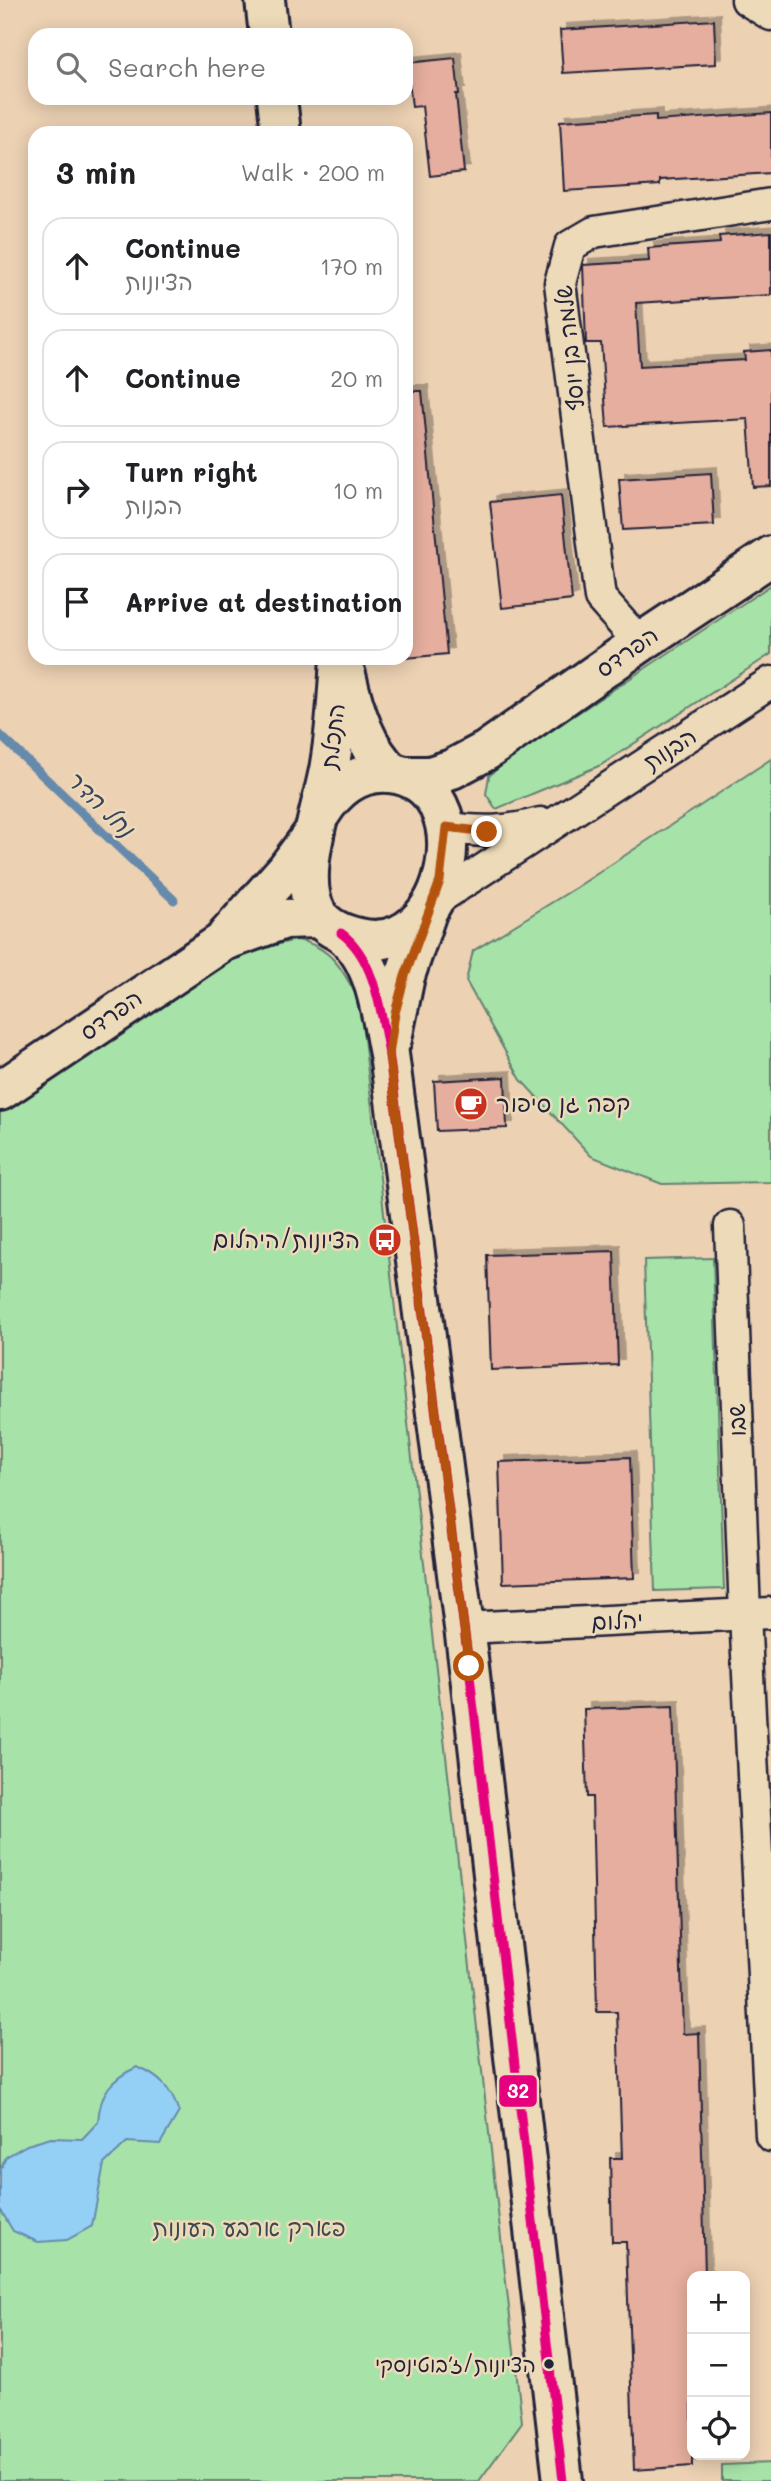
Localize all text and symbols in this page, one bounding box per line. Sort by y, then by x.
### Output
search box [28,28,413,105]
icon: search [52,48,90,86]
text: Search here [108,50,266,84]
text: 3 min [56,152,136,192]
text: Walk · 200 m [241,157,385,187]
text: Continue [125,231,241,265]
icon: ahead [58,247,96,285]
text: 170 m [320,251,383,281]
text: הציונות [125,266,193,296]
street label: שלמה בן יוסף [547,284,591,412]
icon: ahead [58,359,96,397]
text: Continue [125,361,241,395]
text: 20 m [330,363,383,393]
text: Turn right [125,455,258,489]
icon: right [58,471,96,509]
text: 10 m [333,475,383,505]
text: הבנות [125,490,183,520]
icon: arrive [58,583,96,621]
text: Arrive at destination [125,585,402,619]
street label: הפרדס [589,619,663,683]
street label: התכלת [313,701,351,771]
street label: הבנות [637,720,702,776]
water label: נחל הדר [60,763,143,844]
route end [471,816,502,847]
street label: הפרדס [73,982,147,1046]
cafe icon: קפה גן סיפור [452,1085,490,1123]
place label: קפה גן סיפור [496,1088,630,1118]
bus stop icon: הציונות/היהלום [366,1221,404,1259]
place label: הציונות/היהלום [213,1224,360,1254]
street label: שבו [720,1403,752,1437]
street label: יהלום [590,1604,644,1636]
route start [453,1650,484,1681]
line badge: 32 [498,2074,538,2108]
text: 32 [507,2078,529,2103]
park label: פארק ארבע העונות [152,2212,346,2242]
map controls [687,2271,750,2460]
button: + [687,2271,750,2334]
button: − [687,2334,750,2397]
place label: הציונות/ז׳בוטינסקי [375,2350,536,2378]
marker: הציונות/ז׳בוטינסקי [542,2357,556,2371]
button: locate [687,2397,750,2460]

